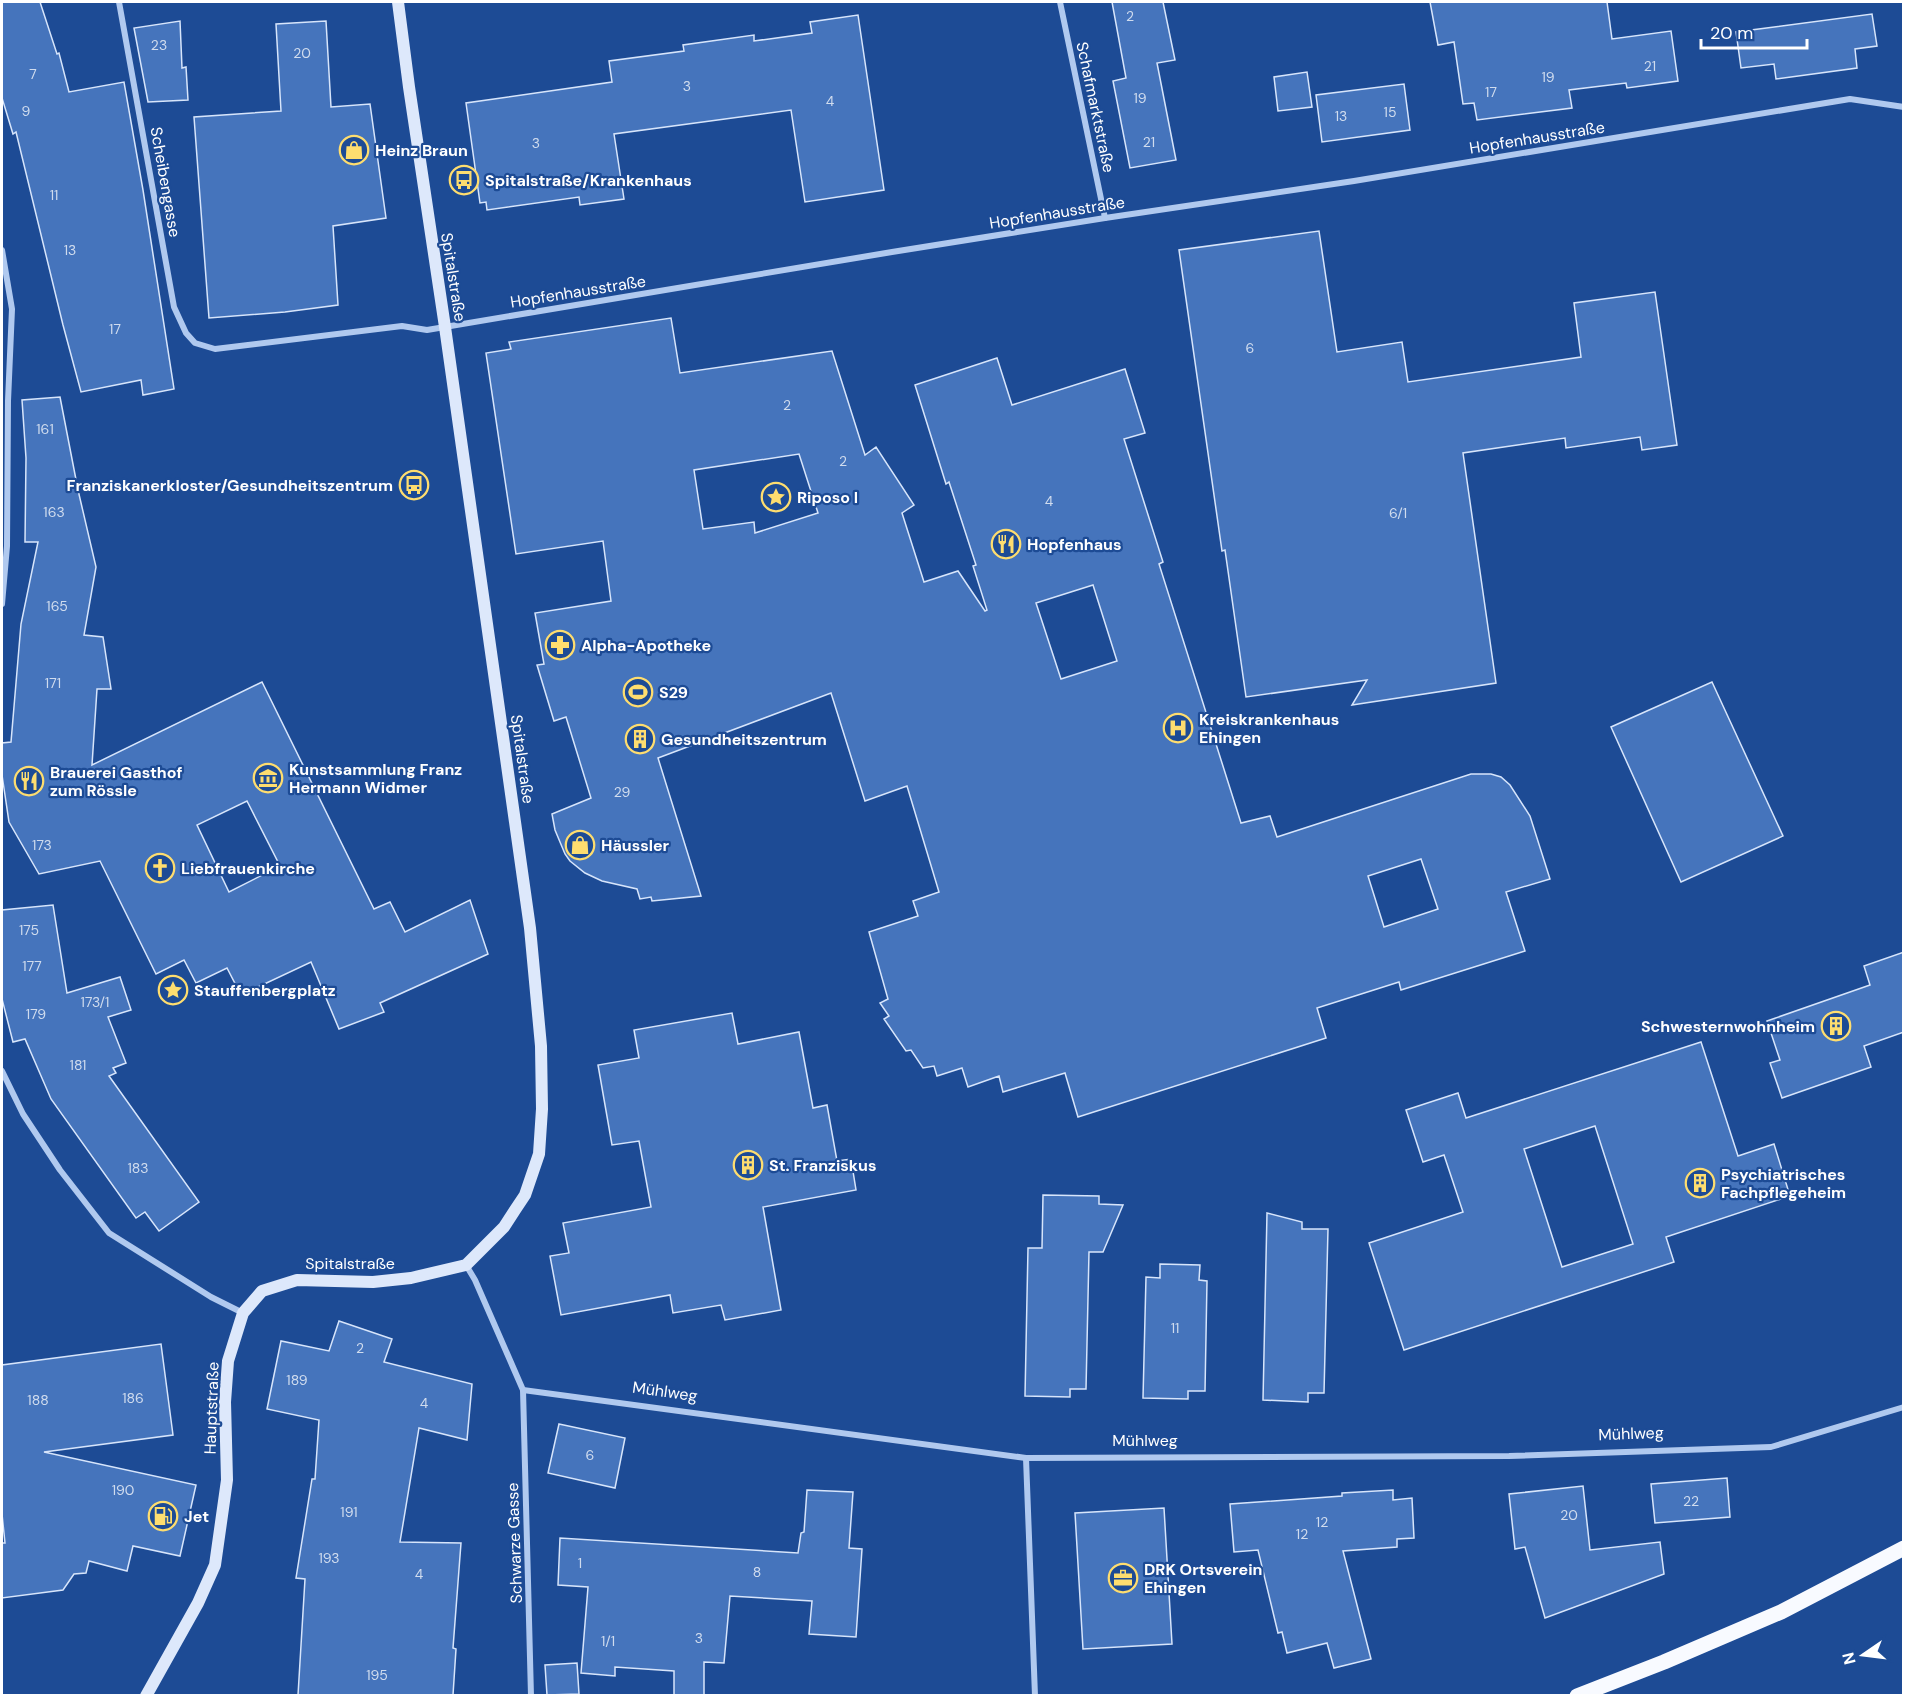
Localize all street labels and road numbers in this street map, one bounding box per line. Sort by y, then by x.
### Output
street label: Schafmarktstraße [1071,40,1120,174]
street label: Hopfenhausstraße [1468,116,1606,159]
street label: Scheibengasse [145,125,186,239]
street label: Hopfenhausstraße [988,191,1126,234]
street label: Spitalstraße [436,231,471,323]
street label: Hopfenhausstraße [509,270,647,313]
street label: Spitalstraße [506,713,539,805]
street label: Spitalstraße [305,1253,395,1274]
street label: Hauptstraße [199,1361,224,1455]
street label: Mühlweg [631,1377,699,1406]
street label: Mühlweg [1598,1422,1664,1445]
street label: Mühlweg [1112,1430,1178,1451]
street label: Schwarze Gasse [502,1482,527,1604]

